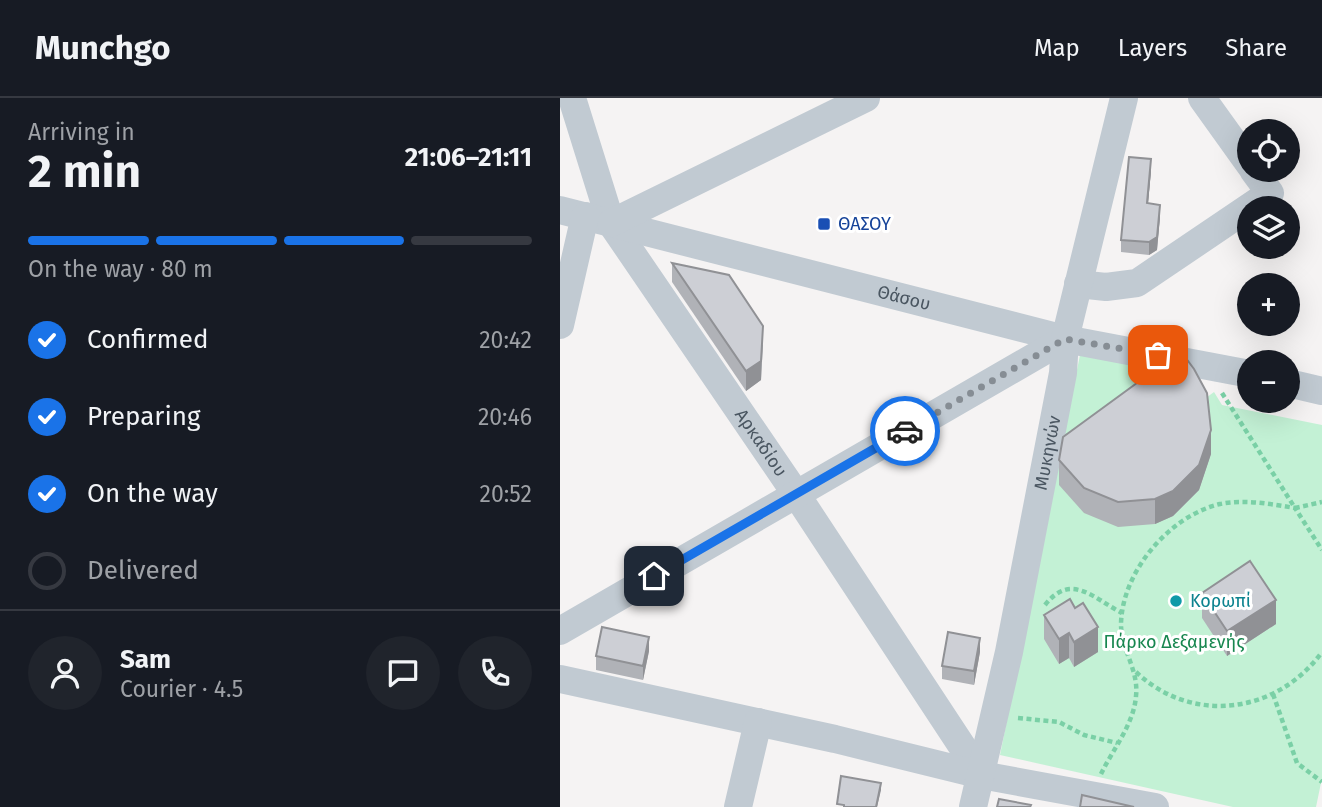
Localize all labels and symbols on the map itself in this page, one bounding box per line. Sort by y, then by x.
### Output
place label: ΘΑΣΟΥ [838,213,891,235]
marker: ΘΑΣΟΥ [816,216,832,232]
street label: Θάσου [875,280,933,315]
pin [1128,325,1188,385]
courier [870,396,940,466]
street label: Αρκαδίου [730,405,792,481]
street label: Μυκηνών [1030,413,1066,492]
pin [624,546,684,606]
place label: Κορωπί [1190,590,1251,612]
marker: Κορωπί [1168,593,1184,609]
park label: Πάρκο Δεξαμενής [1103,631,1245,653]

